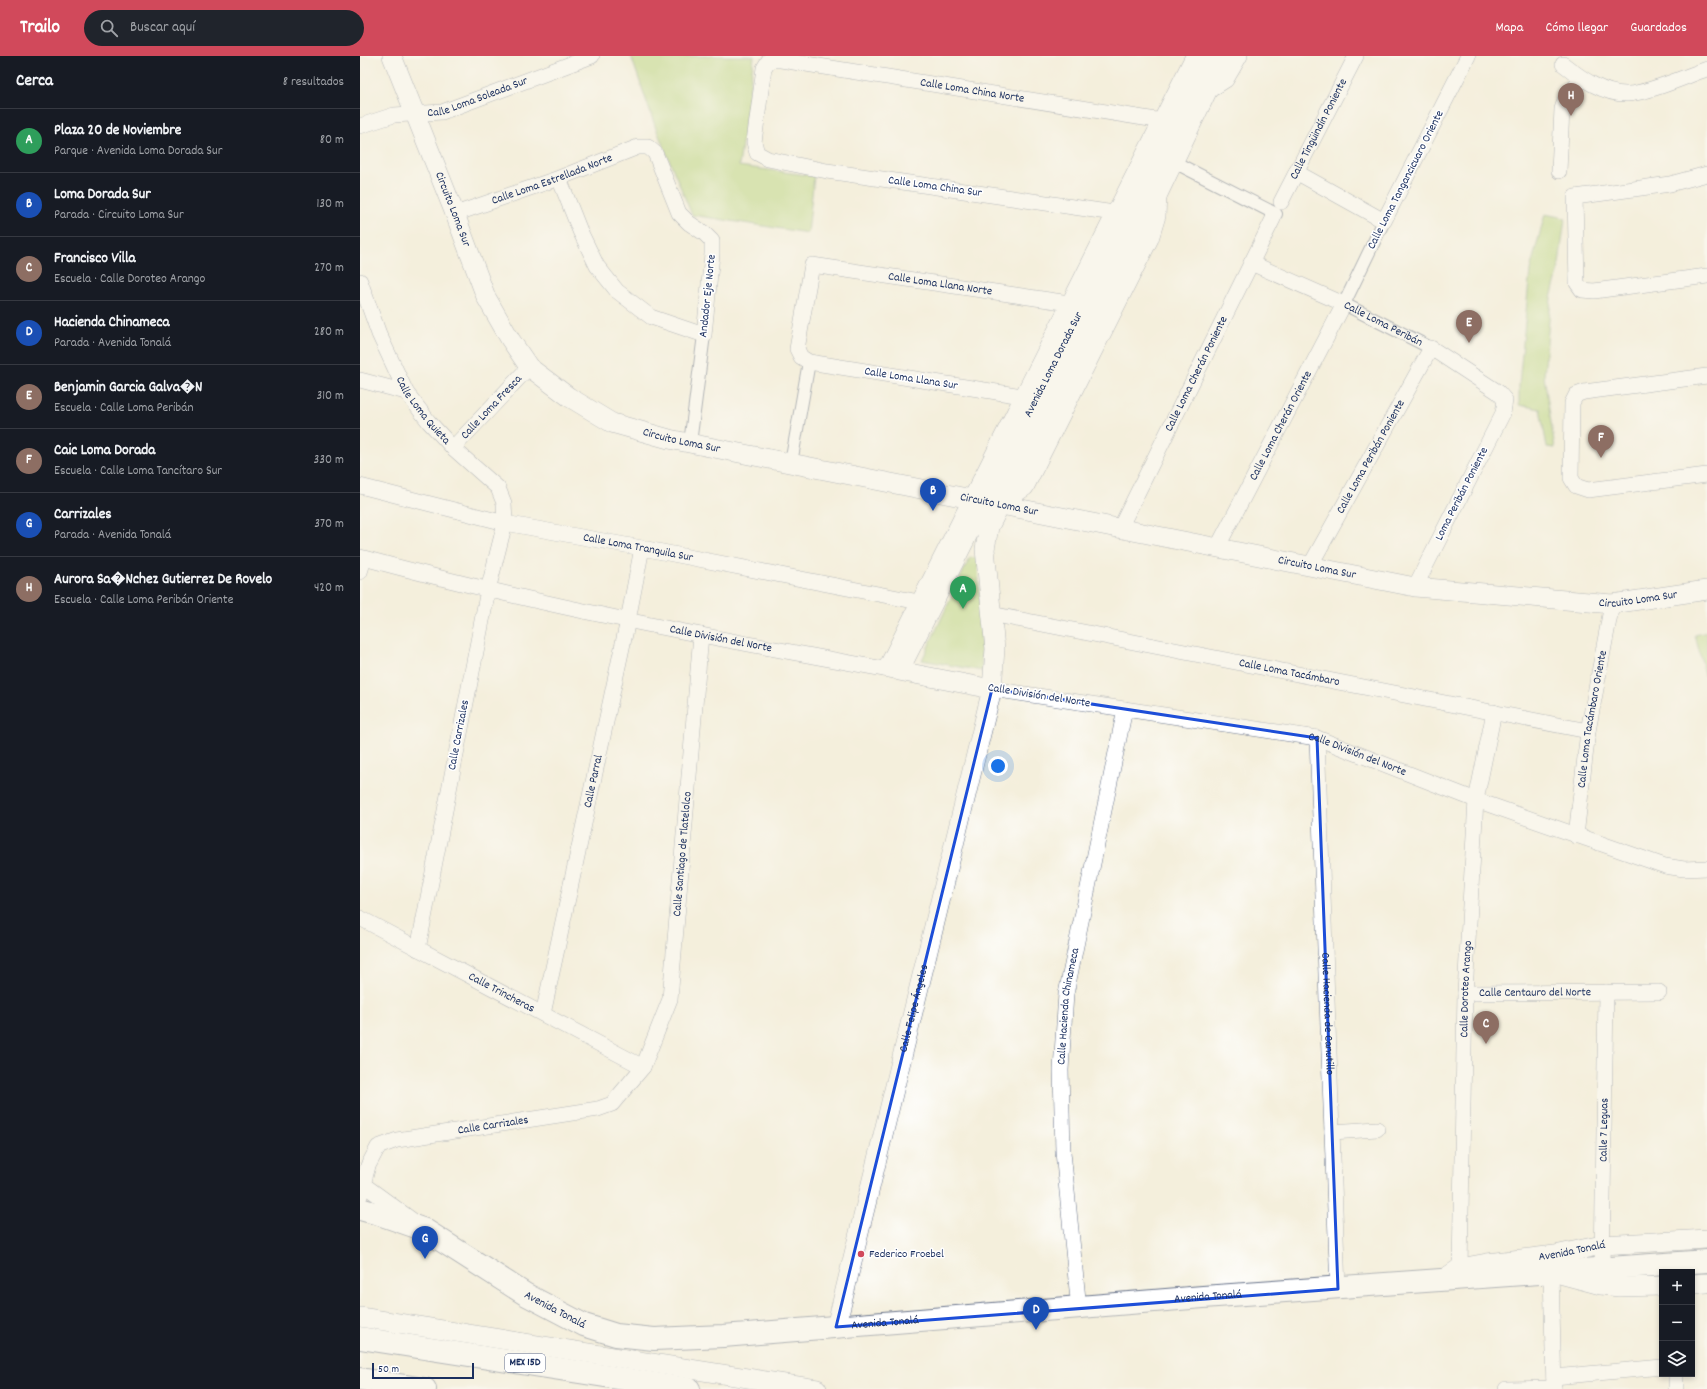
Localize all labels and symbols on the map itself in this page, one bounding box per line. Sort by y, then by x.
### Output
street label: Calle Loma Soleada Sur [427,72,531,121]
street label: Calle Loma China Norte [919,74,1026,107]
street label: Calle Tingüindín Poniente [1285,76,1351,182]
pin: H [1558,83,1584,116]
street label: Calle Loma Tangancicuaro Oriente [1364,108,1448,252]
street label: Calle Loma Estrellada Norte [489,149,615,209]
street label: Circuito Loma Sur [431,169,475,250]
street label: Calle Loma China Sur [887,172,984,202]
street label: Andador Eje Norte [695,254,721,338]
street label: Calle Loma Llana Norte [887,268,993,300]
street label: Calle Loma Peribán [1341,297,1426,351]
street label: Avenida Loma Dorada Sur [1020,308,1087,420]
pin: E [1456,310,1482,343]
street label: Calle Loma Cherán Poniente [1161,313,1232,434]
street label: Calle Loma Llana Sur [863,363,959,395]
street label: Calle Loma Cherán Oriente [1245,368,1316,484]
street label: Calle Loma Fresca [457,371,526,443]
street label: Calle Loma Quieta [391,374,454,449]
street label: Calle Loma Peribán Poniente [1332,397,1409,517]
street label: Circuito Loma Sur [641,424,722,458]
pin: F [1588,425,1614,458]
street label: Loma Peribán Poniente [1431,444,1493,544]
pin: B [920,478,946,511]
street label: Circuito Loma Sur [959,488,1040,521]
street label: Calle Loma Tranquila Sur [582,529,695,566]
street label: Circuito Loma Sur [1277,552,1358,584]
pin: A [950,576,976,609]
street label: Circuito Loma Sur [1598,586,1679,613]
street label: Calle División del Norte [668,621,773,657]
street label: Calle Loma Tacámbaro Oriente [1573,649,1612,789]
street label: Calle Loma Tacámbaro [1237,654,1341,691]
street label: Calle División del Norte [986,679,1092,713]
street label: Calle Carrizales [444,698,474,772]
street label: Calle División del Norte [1307,728,1409,781]
street label: Calle Parral [579,753,607,809]
your location [988,756,1008,776]
street label: Calle Santiago de Tlatelolco [669,791,696,917]
street label: Calle Doroteo Arango [1456,940,1476,1038]
street label: Calle Hacienda Chinameca [1053,946,1084,1065]
street label: Calle Hacienda de Canutillo [1317,952,1338,1075]
street label: Calle Felipe Ángeles [895,963,933,1054]
street label: Calle Trincheras [465,968,538,1017]
street label: Calle Centauro del Norte [1479,984,1591,1001]
pin: C [1473,1011,1499,1044]
street label: Calle 7 Leguas [1595,1098,1613,1162]
street label: Calle Carrizales [457,1111,530,1139]
pin: G [412,1226,438,1259]
street label: Avenida Tonalá [1538,1236,1606,1265]
place label: Federico Froebel [869,1246,944,1263]
marker: Federico Froebel [856,1249,866,1259]
street label: Avenida Tonalá [521,1286,589,1333]
street label: Avenida Tonalá [1173,1286,1242,1308]
pin: D [1023,1297,1049,1330]
street label: Avenida Tonalá [850,1312,919,1334]
road number: MEX 15D [505,1354,545,1372]
scale bar [372,1361,474,1380]

